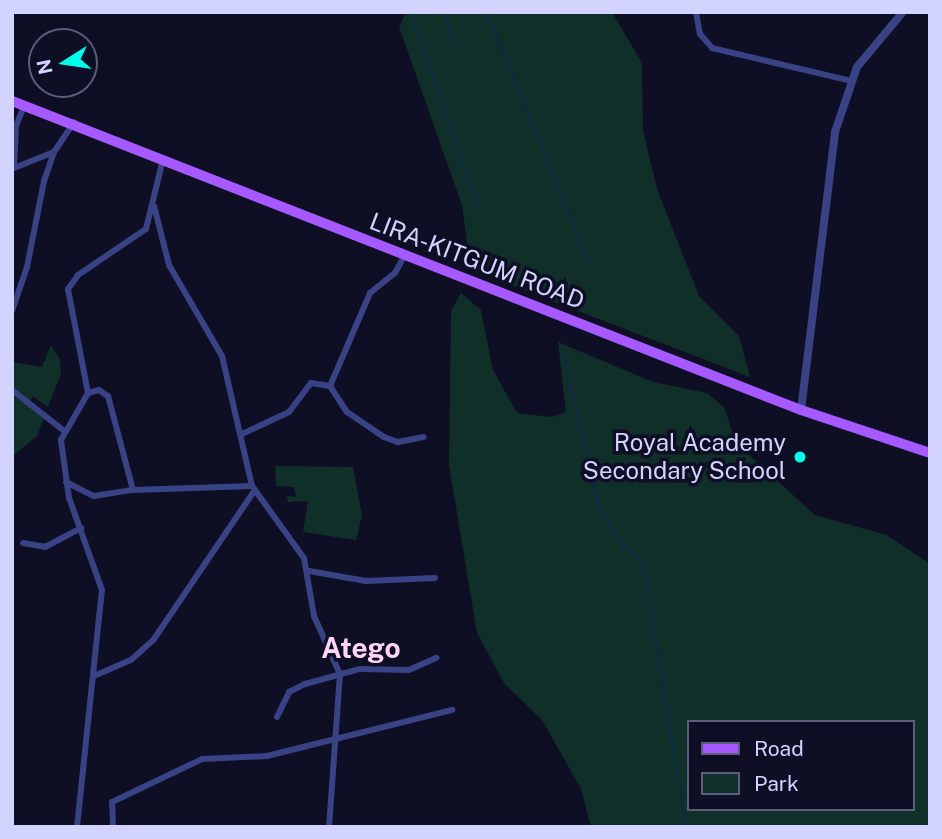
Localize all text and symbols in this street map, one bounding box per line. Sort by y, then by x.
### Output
north arrow [28,28,98,98]
text: N [32,57,57,77]
street label: LIRA-KITGUM ROAD [366,207,588,315]
place label: Royal Academy Secondary School [583,429,786,485]
marker: Royal Academy Secondary School [792,449,808,465]
district label: Atego [321,631,401,665]
legend [687,720,914,811]
text: Road [754,736,804,761]
text: Park [754,771,799,796]

